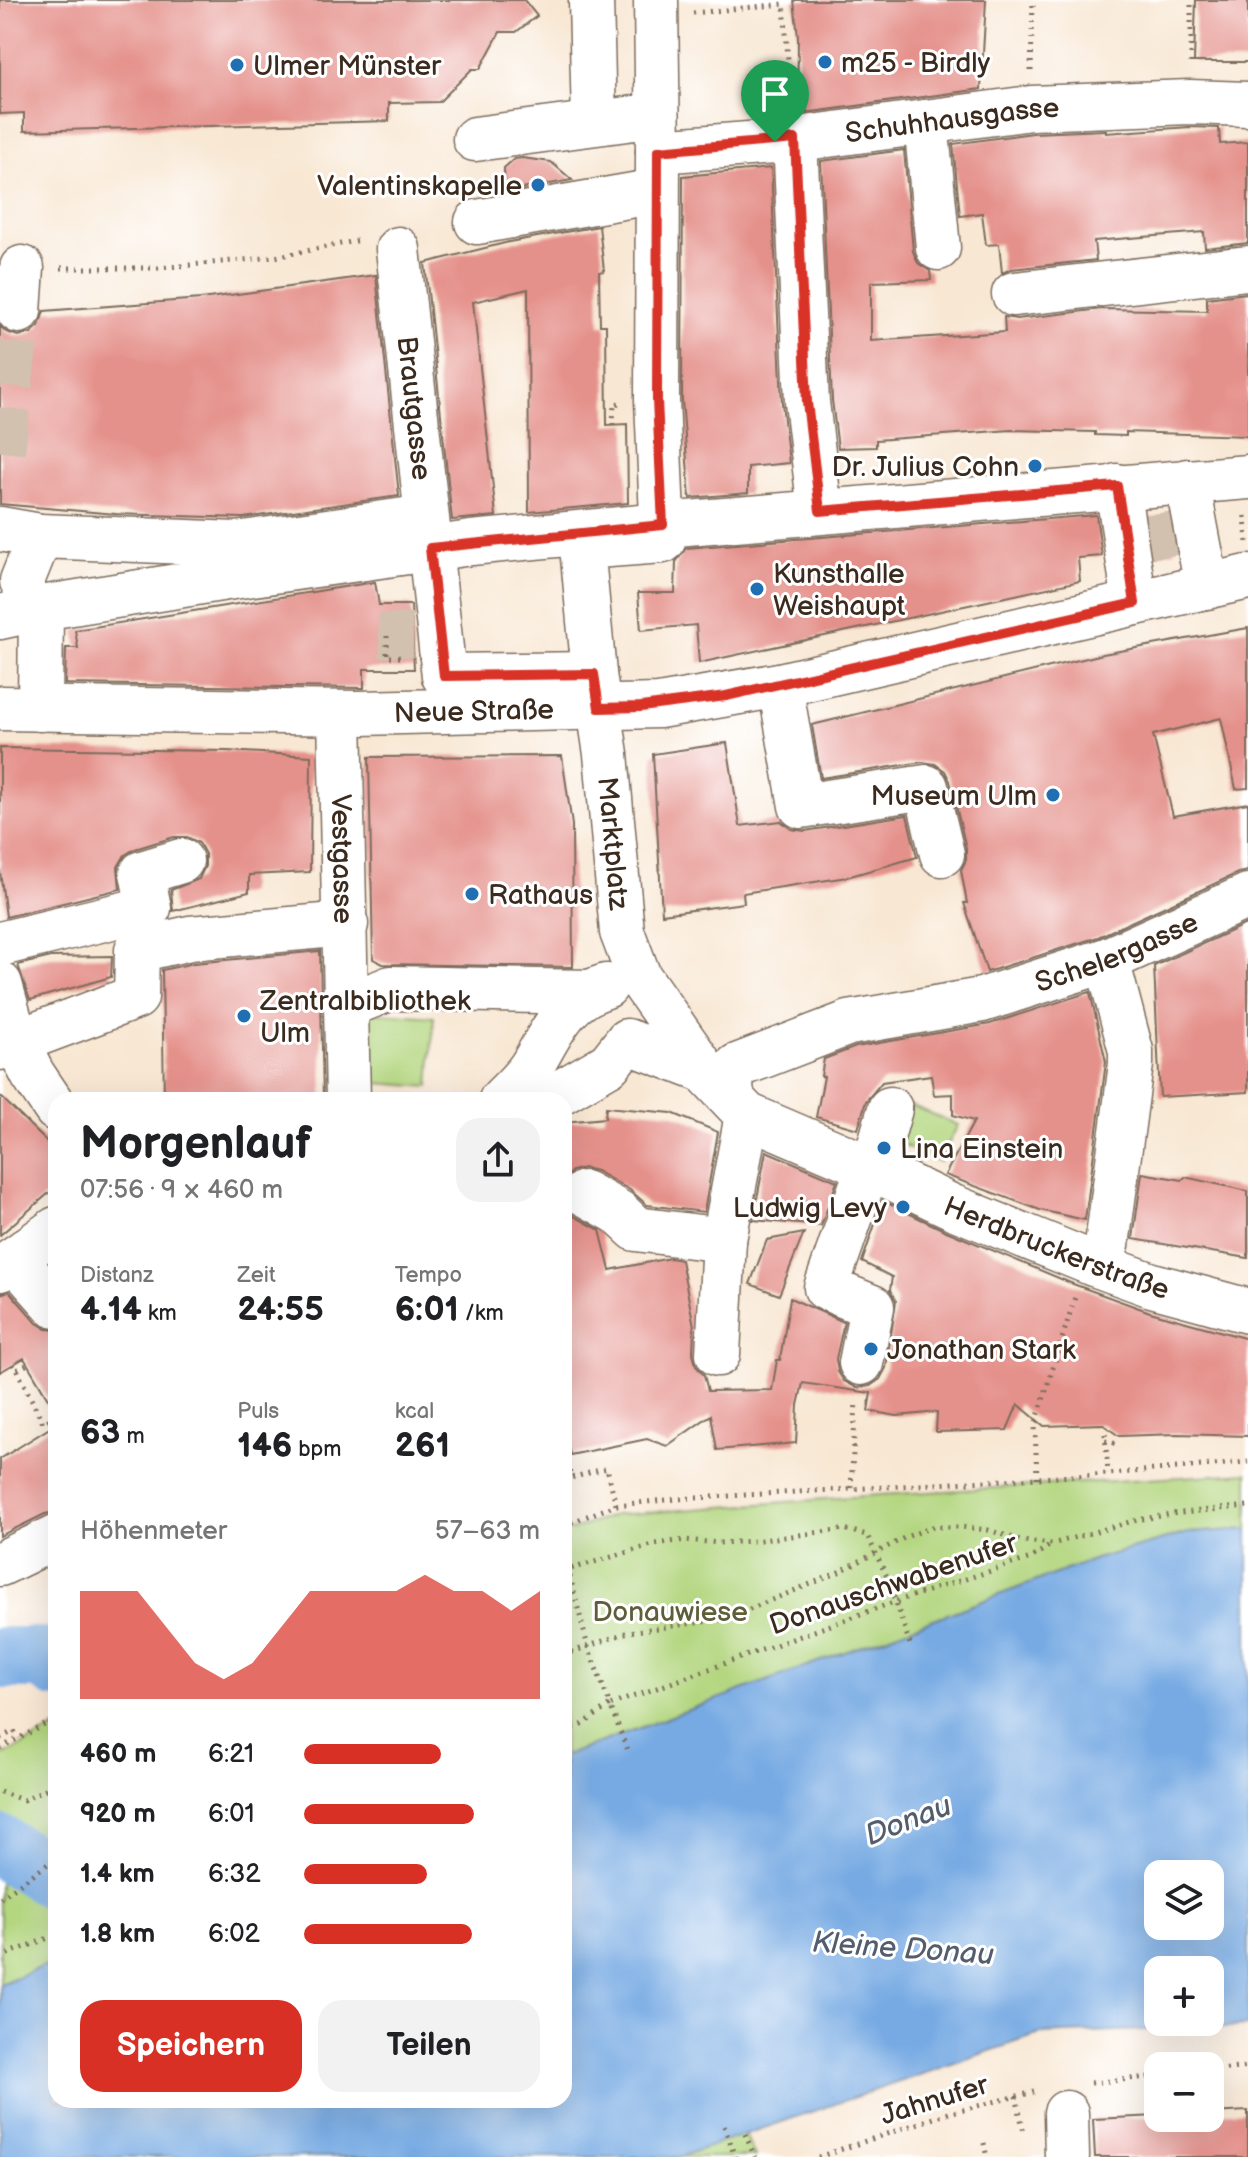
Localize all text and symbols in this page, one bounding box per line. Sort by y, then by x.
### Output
place label: m25 - Birdly [841,47,990,80]
place label: Ulmer Münster [253,50,442,83]
marker: m25 - Birdly [816,53,834,71]
marker: Ulmer Münster [228,56,246,74]
pin [741,60,809,142]
icon: arrive [753,72,797,116]
street label: Schuhhausgasse [843,92,1060,151]
place label: Valentinskapelle [317,170,522,203]
marker: Valentinskapelle [529,176,547,194]
street label: Brautgasse [390,335,438,482]
place label: Dr. Julius Cohn [831,451,1019,484]
marker: Dr. Julius Cohn [1026,457,1044,475]
place label: Kunsthalle Weishaupt [773,558,906,623]
marker: Kunsthalle Weishaupt [748,580,766,598]
street label: Neue Straße [394,693,554,730]
street label: Marktplatz [590,775,635,912]
place label: Museum Ulm [871,780,1037,813]
marker: Museum Ulm [1044,786,1062,804]
street label: Vestgasse [324,794,359,924]
place label: Rathaus [488,879,593,912]
marker: Rathaus [463,885,481,903]
street label: Schelergasse [1031,906,1204,1000]
place label: Zentralbibliothek Ulm [259,985,471,1050]
marker: Zentralbibliothek Ulm [235,1007,253,1025]
text: Morgenlauf [80,1118,312,1171]
button: share [456,1118,540,1202]
place label: Lina Einstein [900,1133,1063,1166]
marker: Lina Einstein [875,1139,893,1157]
text: 07:56 · 9 × 460 m [80,1175,283,1206]
street label: Herdbruckerstraße [939,1190,1173,1307]
place label: Ludwig Levy [733,1192,887,1225]
marker: Ludwig Levy [894,1198,912,1216]
text: Distanz [80,1262,154,1289]
text: Zeit [237,1262,276,1289]
text: Tempo [395,1262,462,1289]
text: 4.14 [80,1289,142,1330]
text: 24:55 [237,1289,324,1330]
text: 6:01 [395,1289,459,1330]
text: km [142,1300,177,1327]
text: /km [459,1300,504,1327]
place label: Jonathan Stark [887,1334,1076,1367]
marker: Jonathan Stark [862,1340,880,1358]
text: Puls [237,1398,279,1425]
text: kcal [395,1398,434,1425]
text: 63 [80,1412,120,1453]
text: m [120,1423,145,1450]
text: 146 [237,1425,292,1466]
text: 261 [395,1425,450,1466]
text: bpm [292,1436,342,1463]
text: Höhenmeter [80,1516,227,1547]
text: 57–63 m [435,1516,540,1547]
street label: Donauschwabenufer [765,1526,1022,1642]
park label: Donauwiese [592,1596,748,1629]
text: 460 m [80,1739,156,1770]
text: 6:21 [208,1739,254,1770]
water label: Donau [860,1788,957,1854]
text: 920 m [80,1799,156,1830]
text: 6:01 [208,1799,255,1830]
text: 1.4 km [80,1859,155,1890]
text: 6:32 [208,1859,260,1890]
map controls [1144,1860,1224,2132]
button: layers [1144,1860,1224,1940]
text: 1.8 km [80,1919,155,1950]
text: 6:02 [208,1919,260,1950]
water label: Kleine Donau [811,1925,995,1973]
button: + [1144,1956,1224,2036]
button: Speichern [80,2000,302,2092]
button: Teilen [318,2000,540,2092]
button: − [1144,2052,1224,2132]
street label: Jahnufer [877,2068,993,2132]

